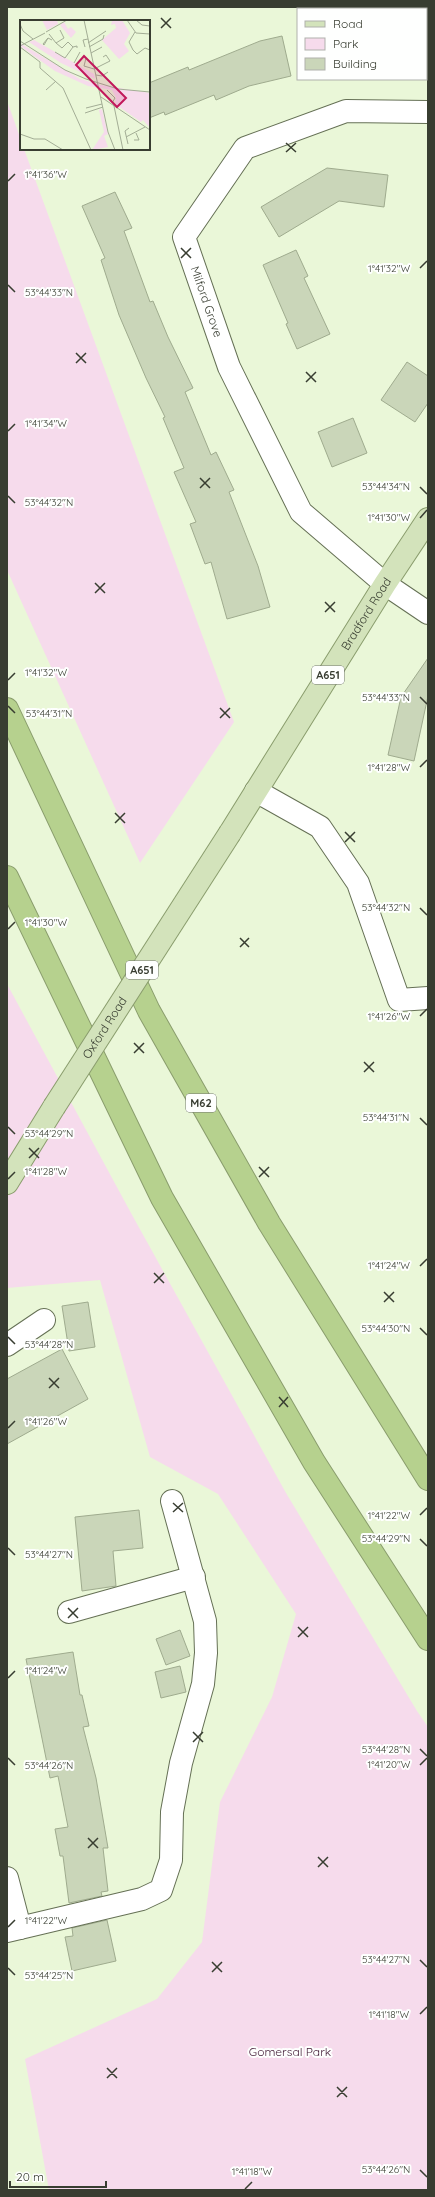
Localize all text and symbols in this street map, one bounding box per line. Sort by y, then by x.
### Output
legend [297,8,427,80]
text: Road [333,16,363,31]
inset map [20,20,150,150]
text: Park [333,36,358,51]
text: Building [333,56,377,71]
text: 1°41'36"W [25,168,67,181]
text: 1°41'32"W [368,262,410,275]
street label: Milford Grove [188,264,226,339]
text: 53°44'33"N [25,286,73,299]
text: 1°41'34"W [25,417,67,430]
text: 53°44'34"N [362,480,410,493]
text: 53°44'32"N [25,496,73,509]
text: 1°41'30"W [368,511,411,524]
street label: Bradford Road [338,575,394,653]
text: 1°41'32"W [25,666,67,679]
road number: A651 [312,666,344,684]
text: 53°44'33"N [362,691,410,704]
text: 53°44'31"N [26,707,72,720]
text: 1°41'28"W [368,761,410,774]
text: 53°44'32"N [362,901,410,914]
text: 1°41'30"W [25,916,68,929]
road number: A651 [126,961,158,979]
street label: Oxford Road [79,994,130,1061]
text: 1°41'26"W [368,1010,410,1023]
road number: M62 [186,1094,216,1112]
text: 53°44'31"N [363,1111,409,1124]
text: 53°44'29"N [25,1127,73,1140]
text: 1°41'28"W [25,1165,67,1178]
text: 1°41'24"W [368,1259,410,1272]
text: 53°44'30"N [362,1322,410,1335]
text: 53°44'28"N [25,1338,73,1351]
text: 1°41'26"W [25,1415,67,1428]
text: 1°41'22"W [368,1509,411,1522]
text: 53°44'29"N [362,1532,410,1545]
text: 53°44'27"N [25,1548,73,1561]
text: 1°41'24"W [25,1664,67,1677]
text: 53°44'28"N [362,1743,410,1756]
text: 1°41'20"W [368,1758,411,1771]
text: 53°44'26"N [25,1759,73,1772]
text: 1°41'22"W [25,1914,68,1927]
text: 53°44'27"N [362,1953,410,1966]
text: 53°44'25"N [25,1969,73,1982]
text: 1°41'18"W [369,2008,410,2021]
park label: Gomersal Park [249,2044,331,2059]
scale bar [10,2163,106,2189]
text: 53°44'26"N [362,2163,410,2176]
text: 1°41'18"W [232,2165,273,2178]
text: 20 m [16,2169,44,2184]

